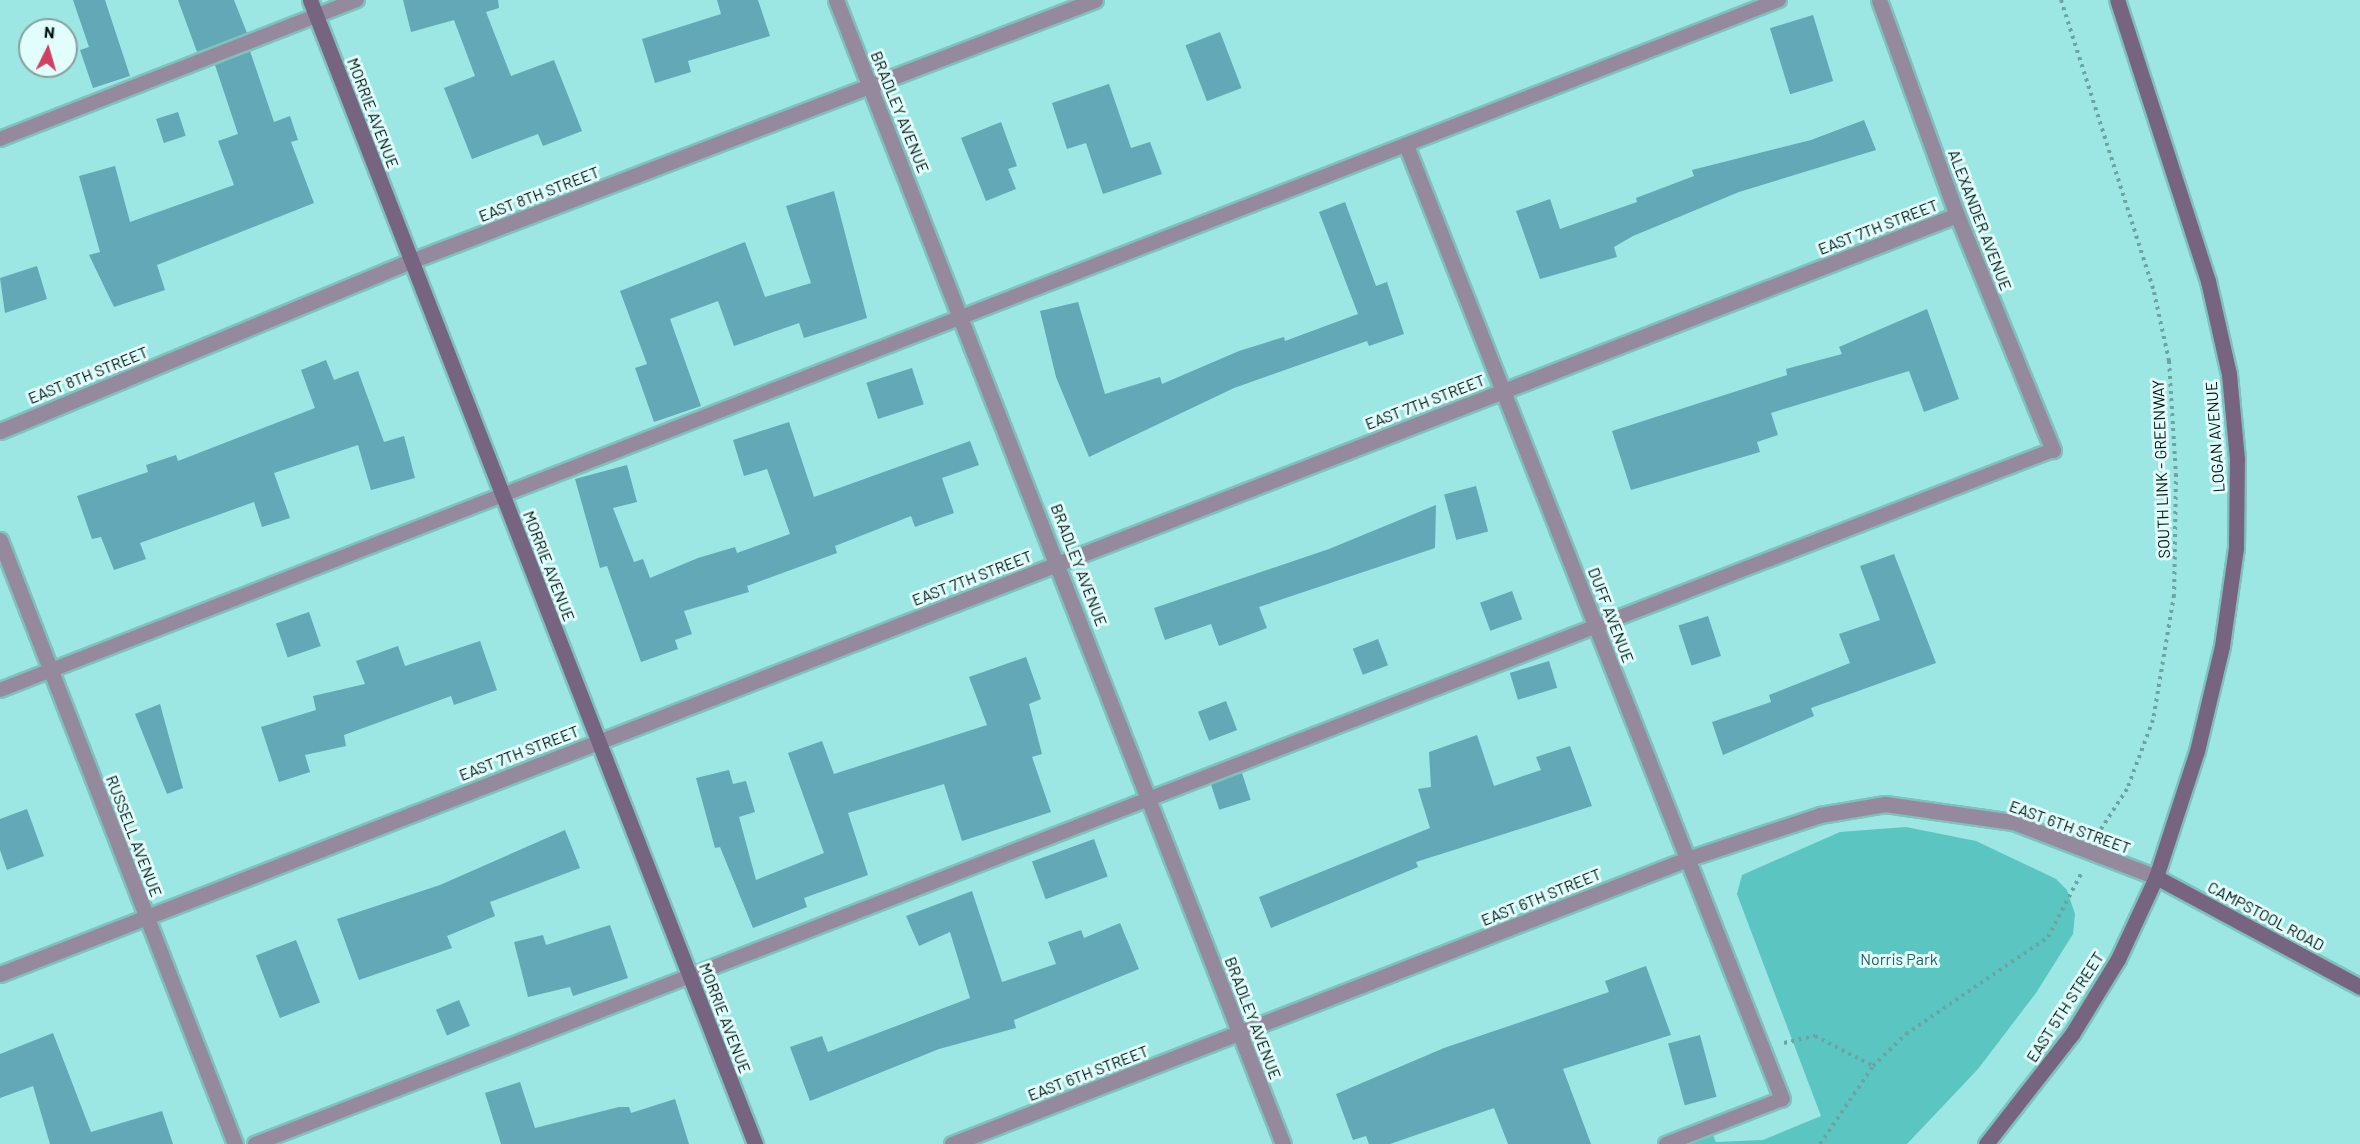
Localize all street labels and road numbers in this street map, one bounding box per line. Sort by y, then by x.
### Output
street label: BRADLEY AVENUE [867,48,933,176]
street label: MORRIE AVENUE [343,55,403,171]
street label: ALEXANDER AVENUE [1944,147,2016,293]
street label: EAST 8TH STREET [476,162,602,226]
street label: EAST 7TH STREET [1815,195,1941,259]
street label: EAST 8TH STREET [25,342,151,408]
street label: EAST 7TH STREET [1362,370,1488,434]
street label: SOUTH LINK - GREENWAY [2148,379,2174,559]
street label: LOGAN AVENUE [2202,381,2228,493]
street label: BRADLEY AVENUE [1047,501,1111,629]
street label: MORRIE AVENUE [519,508,579,624]
street label: EAST 7TH STREET [909,546,1035,610]
street label: DUFF AVENUE [1584,565,1638,665]
street label: EAST 7TH STREET [456,721,582,785]
street label: RUSSELL AVENUE [102,773,166,899]
street label: EAST 6TH STREET [2007,796,2133,858]
street label: EAST 6TH STREET [1478,864,1604,930]
street label: CAMPSTOOL ROAD [2204,877,2328,955]
street label: EAST 5TH STREET [2022,948,2108,1066]
street label: BRADLEY AVENUE [1221,954,1285,1082]
street label: MORRIE AVENUE [695,960,755,1076]
street label: EAST 6TH STREET [1025,1041,1151,1105]

